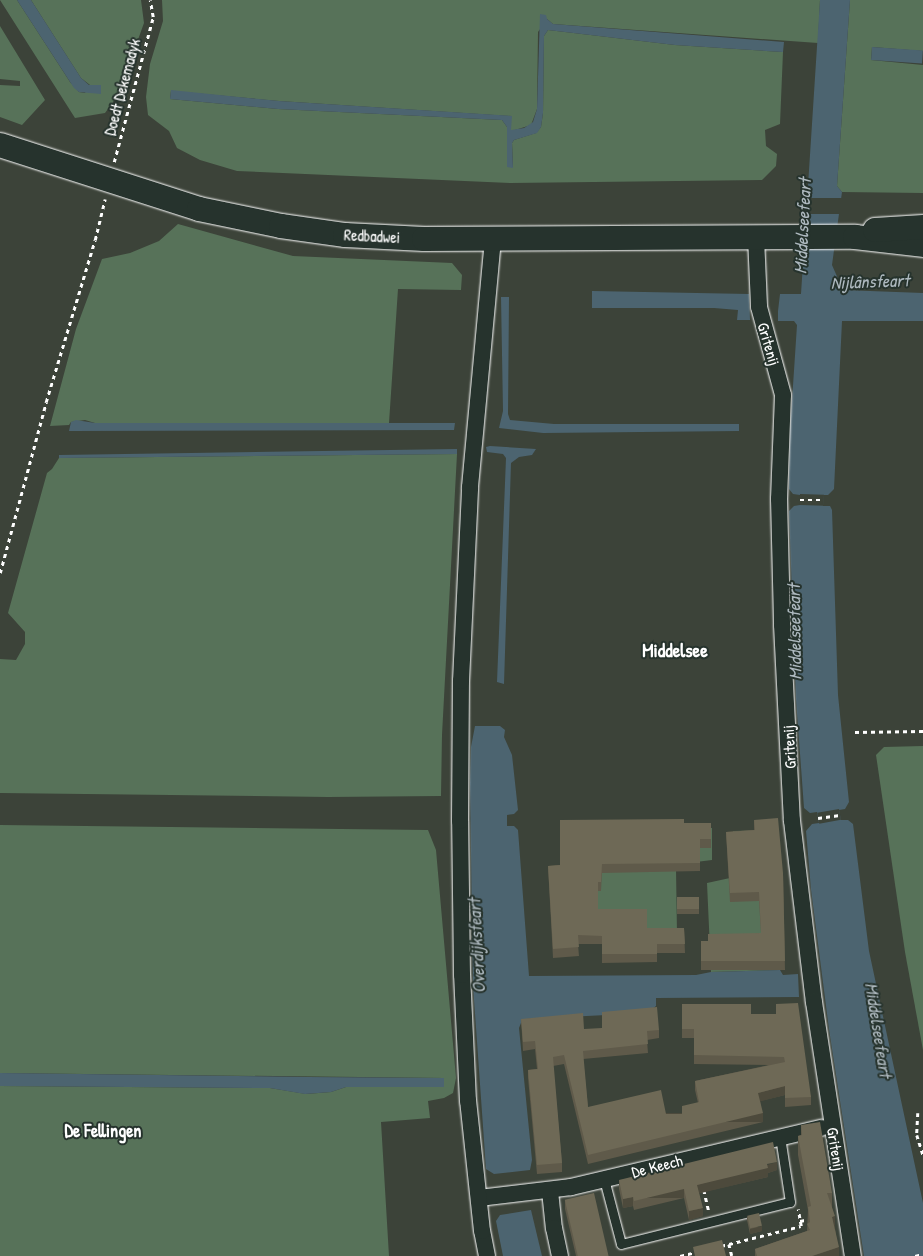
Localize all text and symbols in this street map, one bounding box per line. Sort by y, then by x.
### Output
street label: Doedt Dekemadyk [100,36,144,138]
water label: Middelseefeart [790,178,816,274]
street label: Redbadwei [343,225,401,247]
water label: Nijlânsfeart [830,270,910,294]
street label: Gritenij [754,320,784,368]
water label: Middelseefeart [783,584,807,680]
district label: Middelsee [642,640,708,662]
street label: Gritenij [778,725,800,769]
water label: Overdijksfeart [464,898,490,994]
water label: Middelseefeart [860,981,896,1079]
district label: De Fellingen [64,1120,142,1142]
street label: Gritenij [823,1126,849,1172]
street label: De Keech [630,1150,684,1182]

